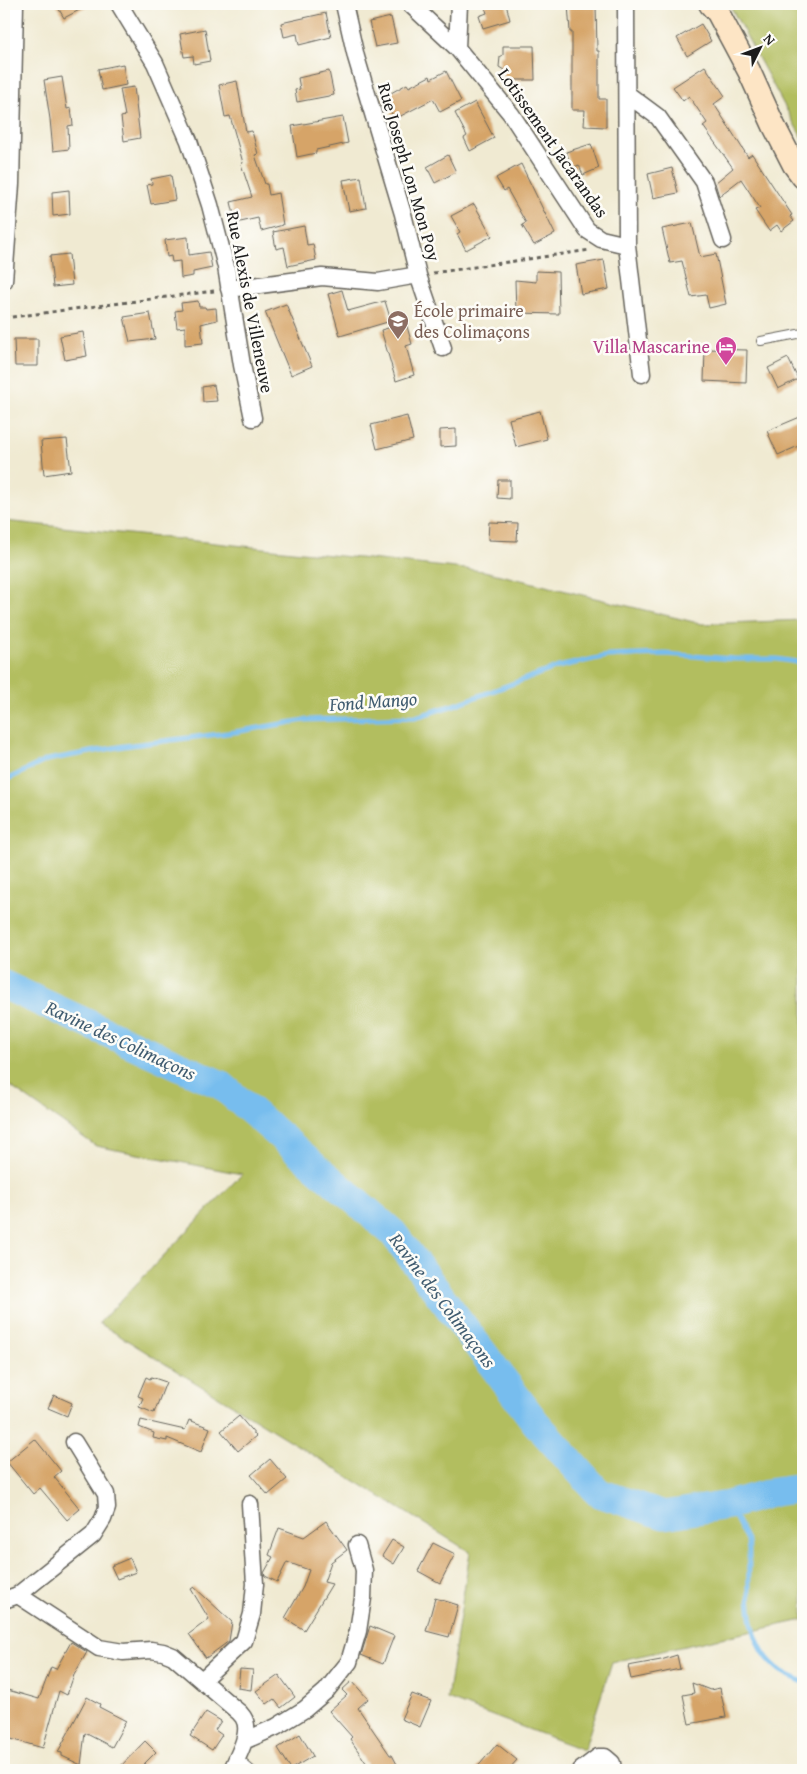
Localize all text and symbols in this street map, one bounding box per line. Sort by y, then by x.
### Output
north arrow [734,22,784,72]
text: N [759,29,781,50]
street label: Lotissement Jacarandas [491,62,615,223]
street label: Rue Joseph Lon Mon Poy [371,79,448,264]
street label: Rue Alexis de Villeneuve [220,209,281,395]
place label: École primaire des Colimaçons [414,297,530,345]
school or university icon: École primaire des Colimaçons [386,309,410,340]
place label: Villa Mascarine [593,333,710,360]
hotel icon: Villa Mascarine [714,335,738,366]
water label: Fond Mango [327,684,418,718]
water label: Ravine des Colimaçons [40,993,201,1087]
water label: Ravine des Colimaçons [382,1226,503,1374]

